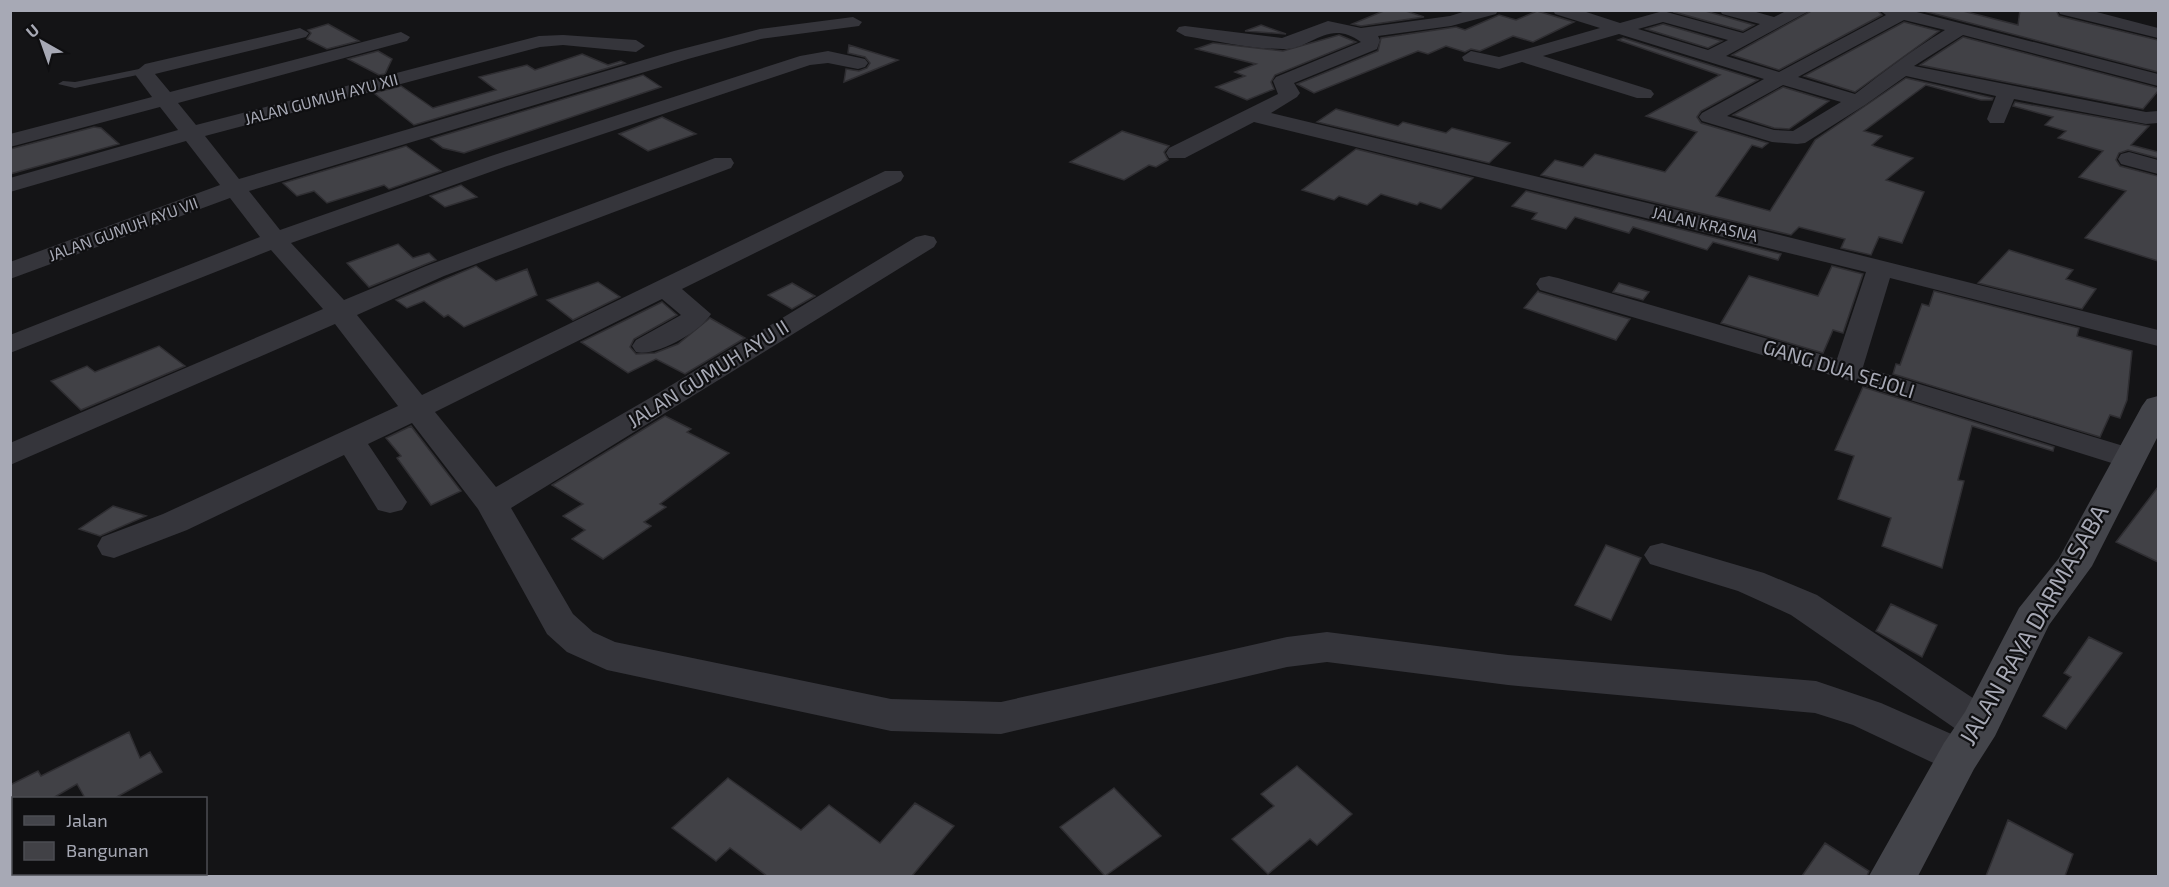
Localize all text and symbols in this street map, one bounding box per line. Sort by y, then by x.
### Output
north arrow [12,12,72,72]
text: U [22,19,42,41]
street label: JALAN GUMUH AYU XII [242,69,400,128]
street label: JALAN GUMUH AYU VII [45,193,200,264]
street label: JALAN KRASNA [1650,202,1760,245]
street label: JALAN GUMUH AYU II [622,314,793,433]
street label: GANG DUA SEJOLI [1761,334,1918,402]
street label: JALAN RAYA DARMASABA [1952,499,2114,750]
legend [12,797,207,875]
text: Jalan [66,809,108,831]
text: Bangunan [66,839,149,861]

